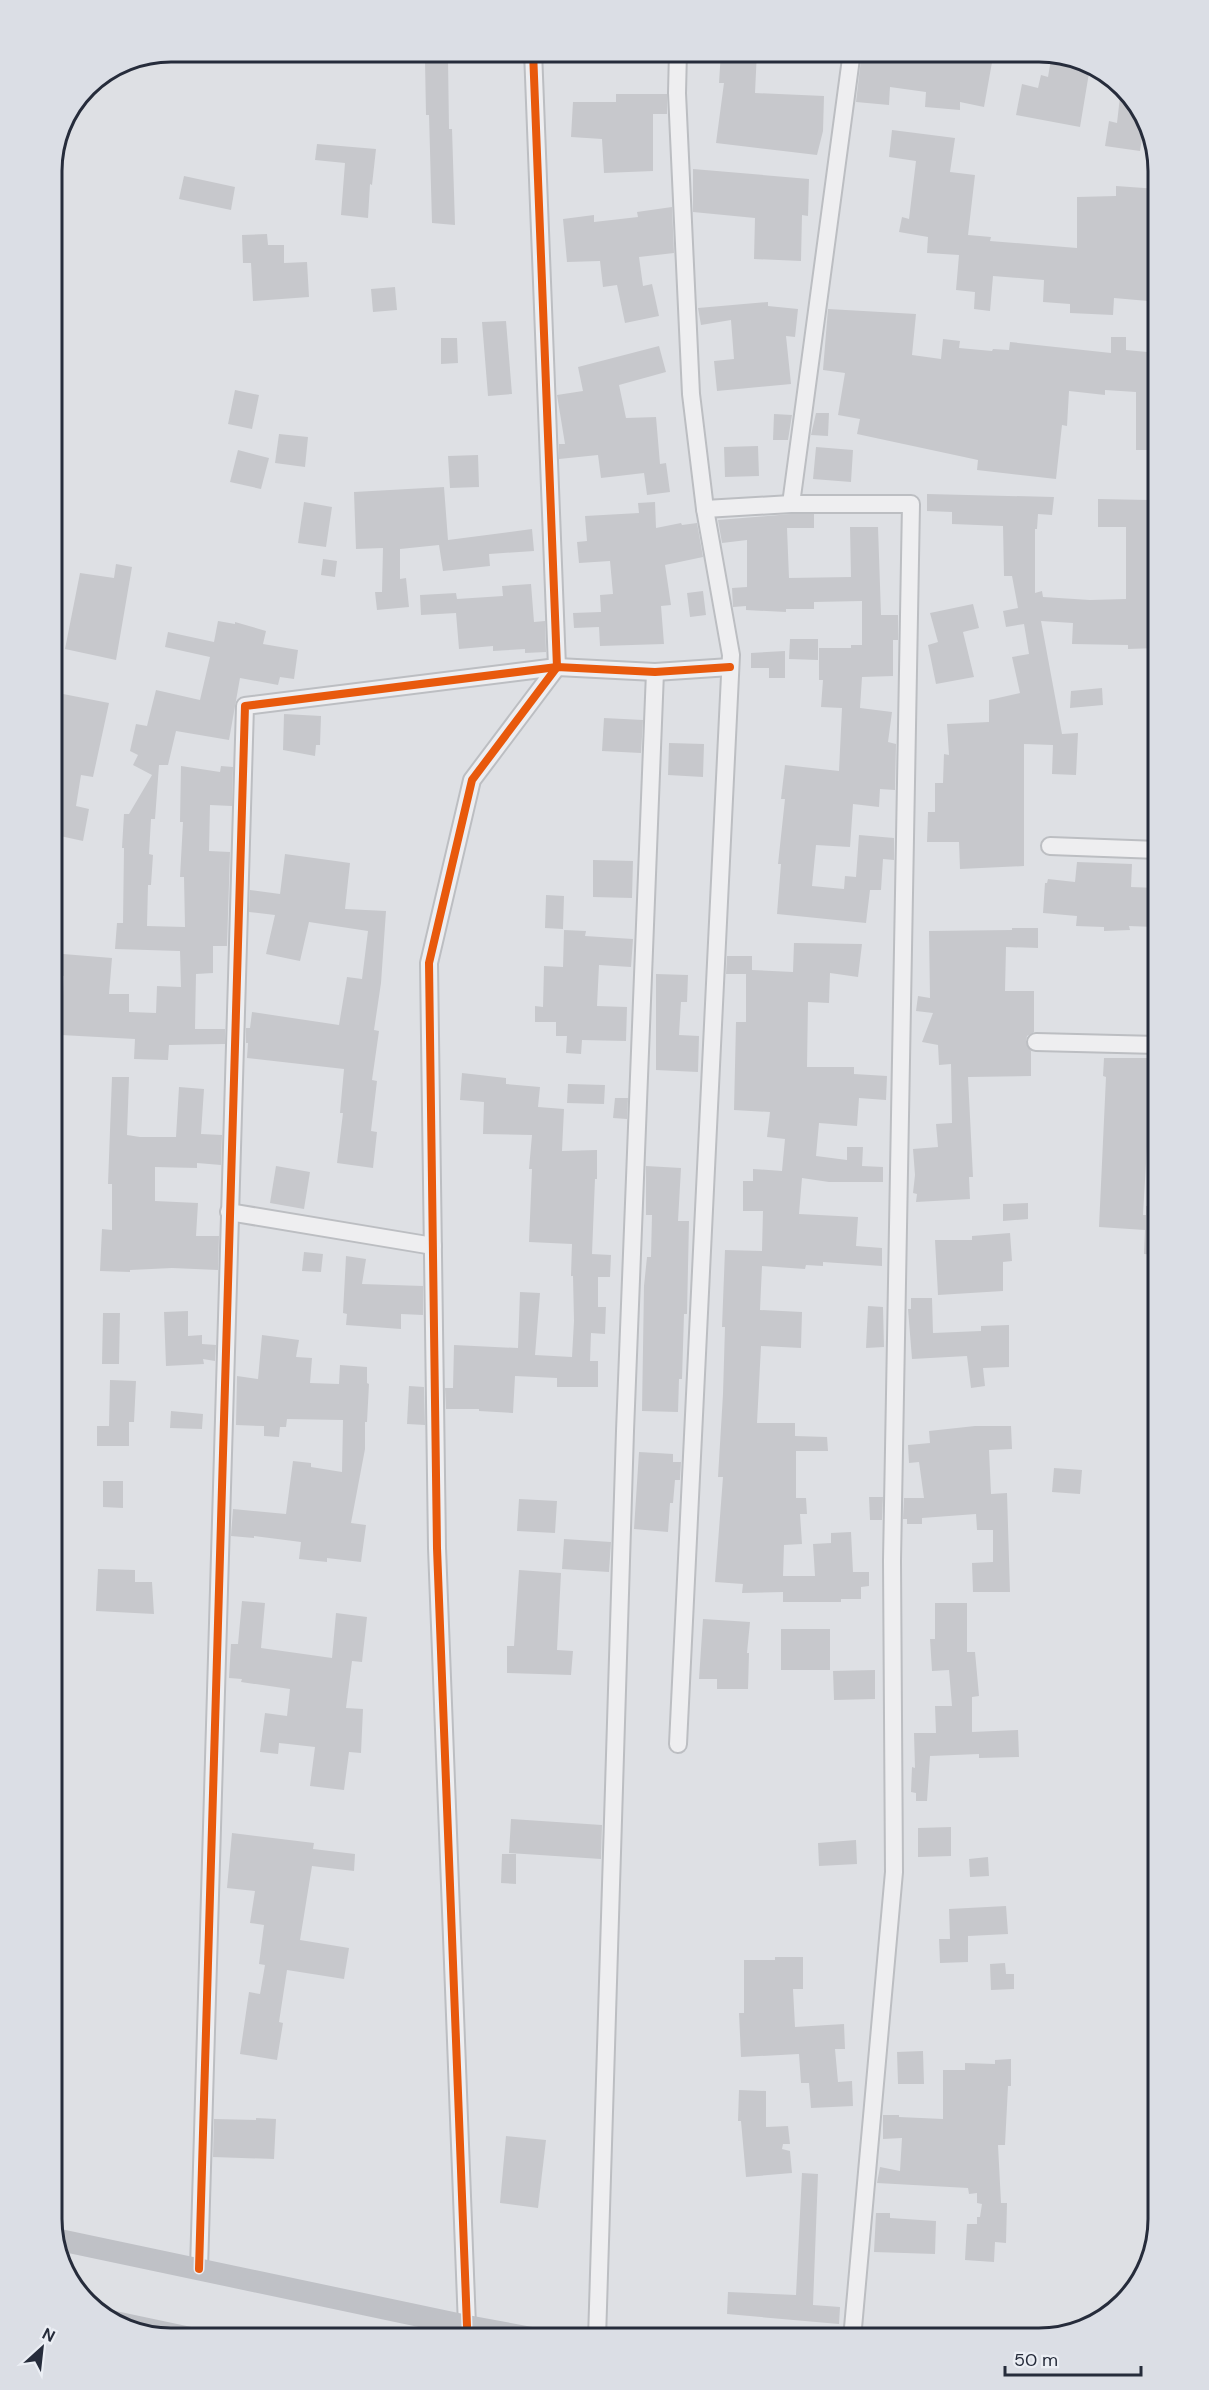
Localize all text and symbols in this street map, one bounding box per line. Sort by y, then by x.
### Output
north arrow [12,2318,72,2378]
text: N [39,2323,59,2347]
scale bar [1005,2339,1142,2377]
text: 50 m [1014,2348,1058,2372]

